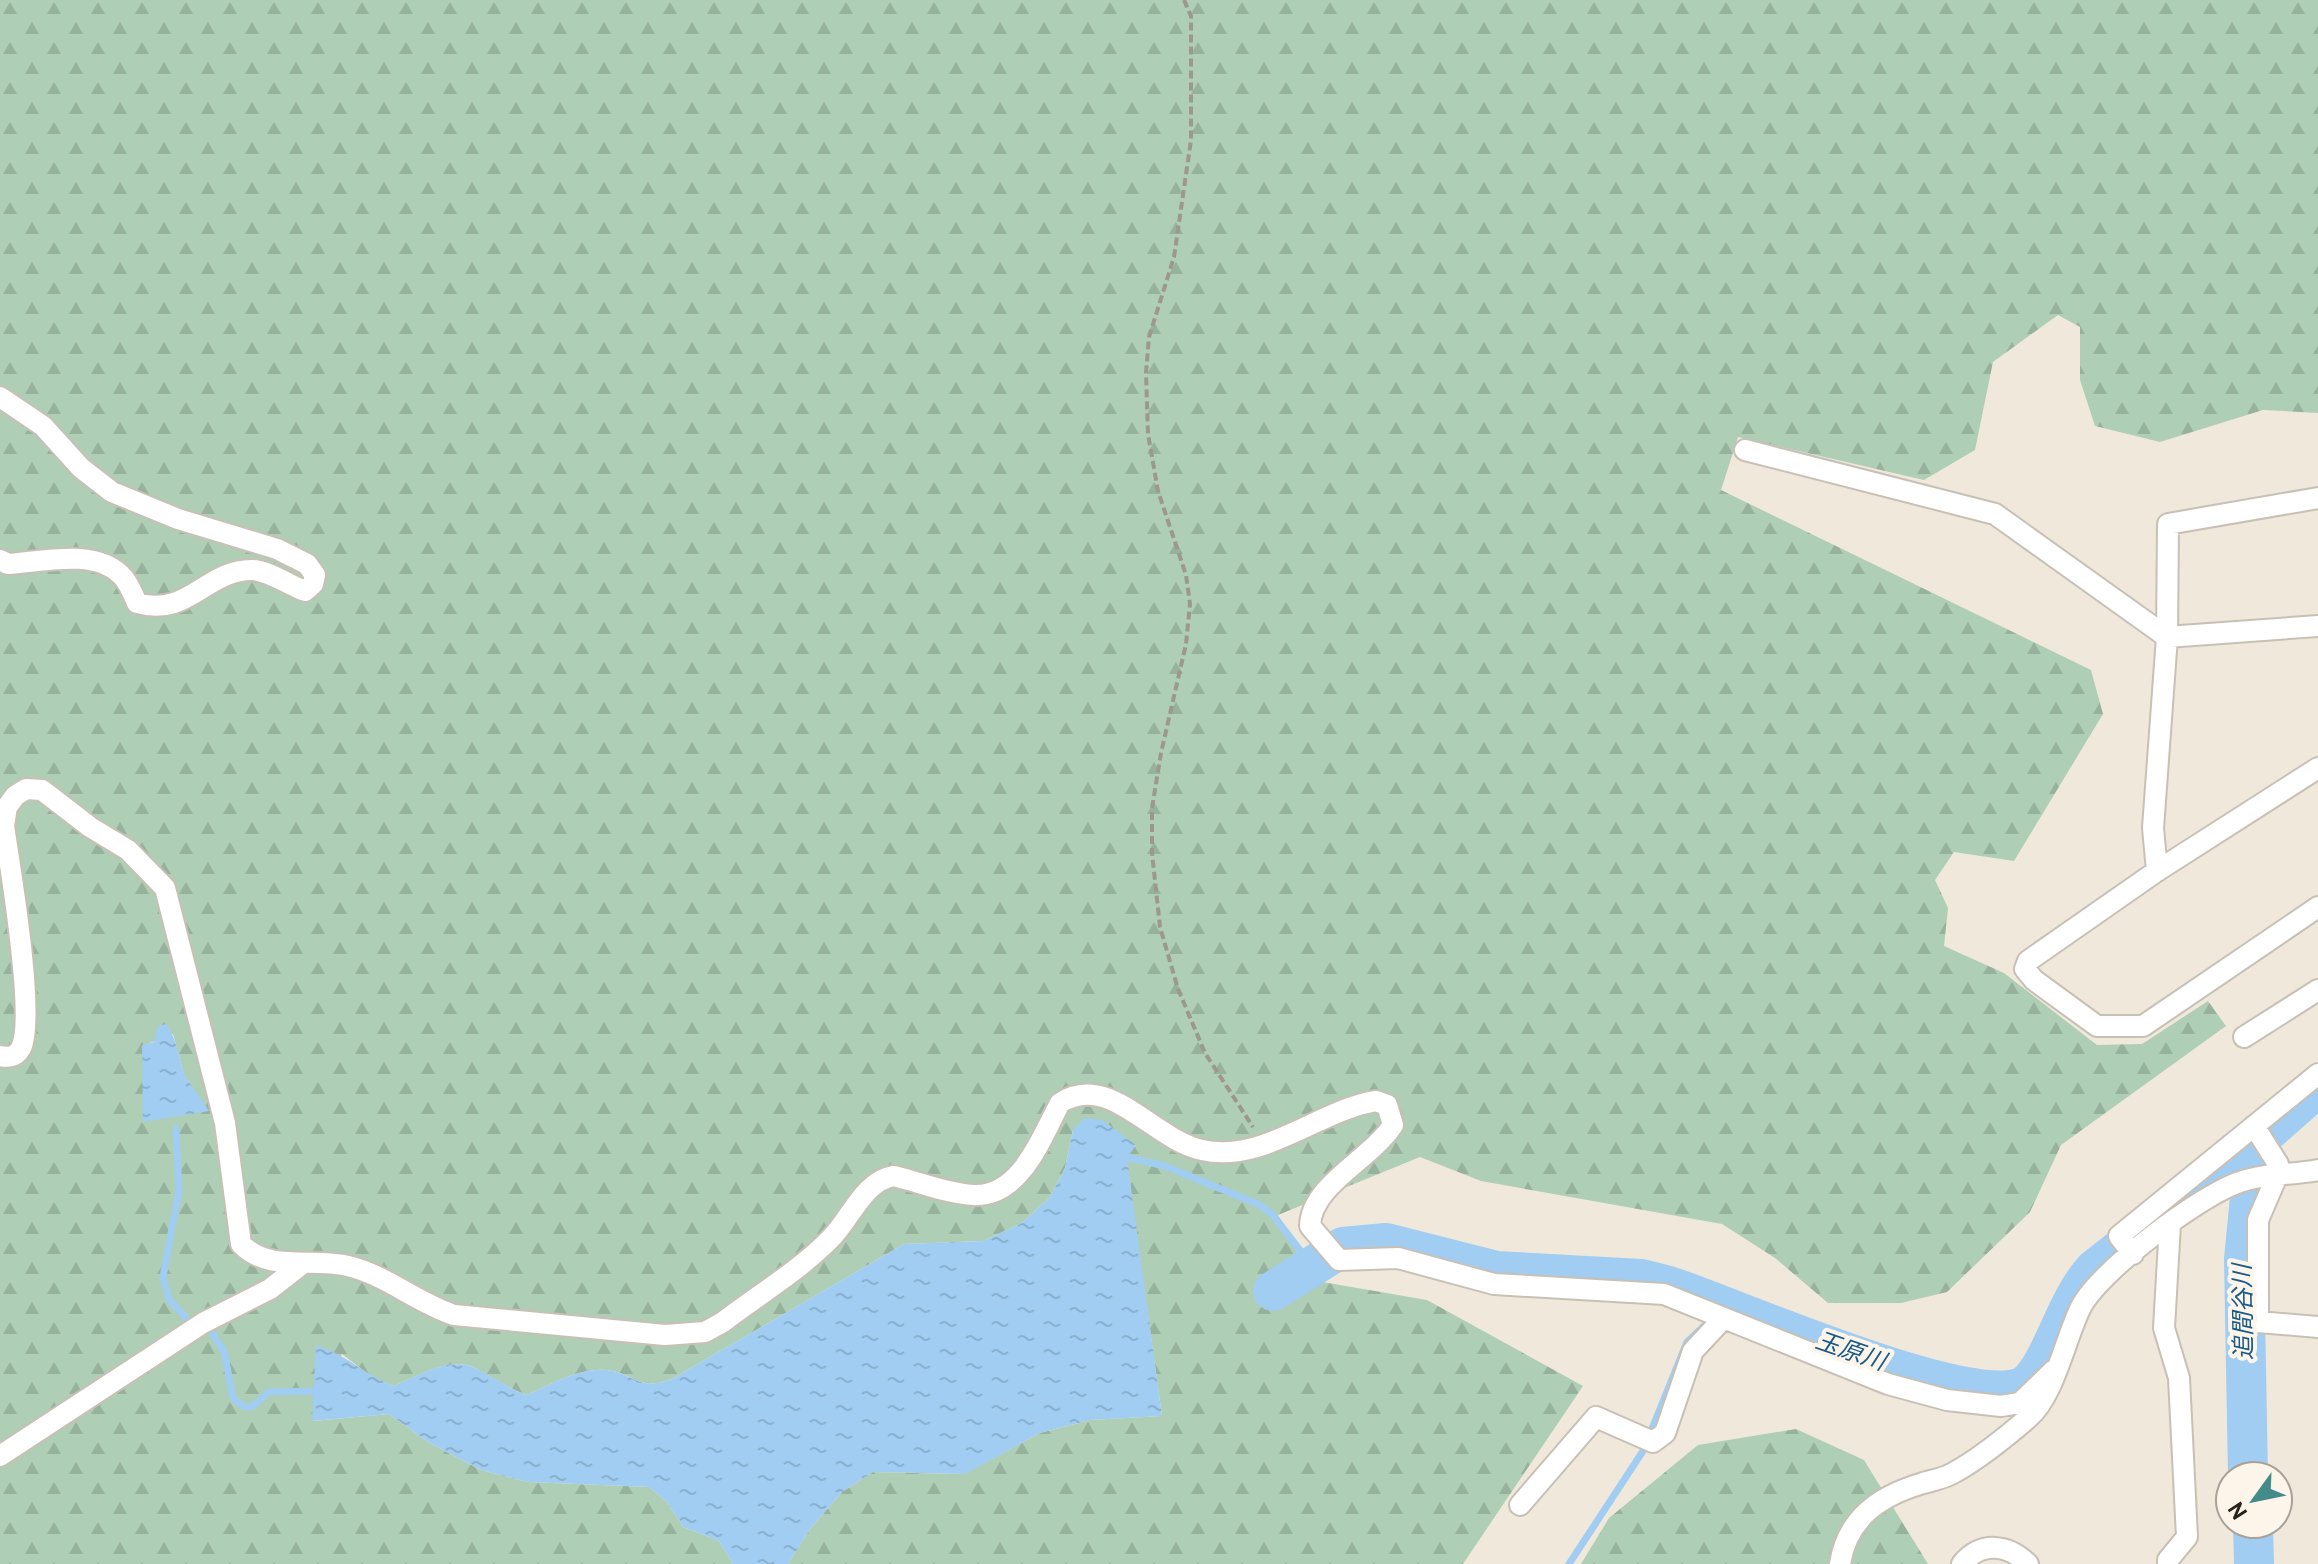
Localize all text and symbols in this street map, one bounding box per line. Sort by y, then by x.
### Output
water label: 追間谷川 [2229,1261,2261,1360]
water label: 玉原川 [1811,1327,1892,1380]
north arrow [2214,1460,2294,1540]
text: N [2224,1496,2255,1524]

